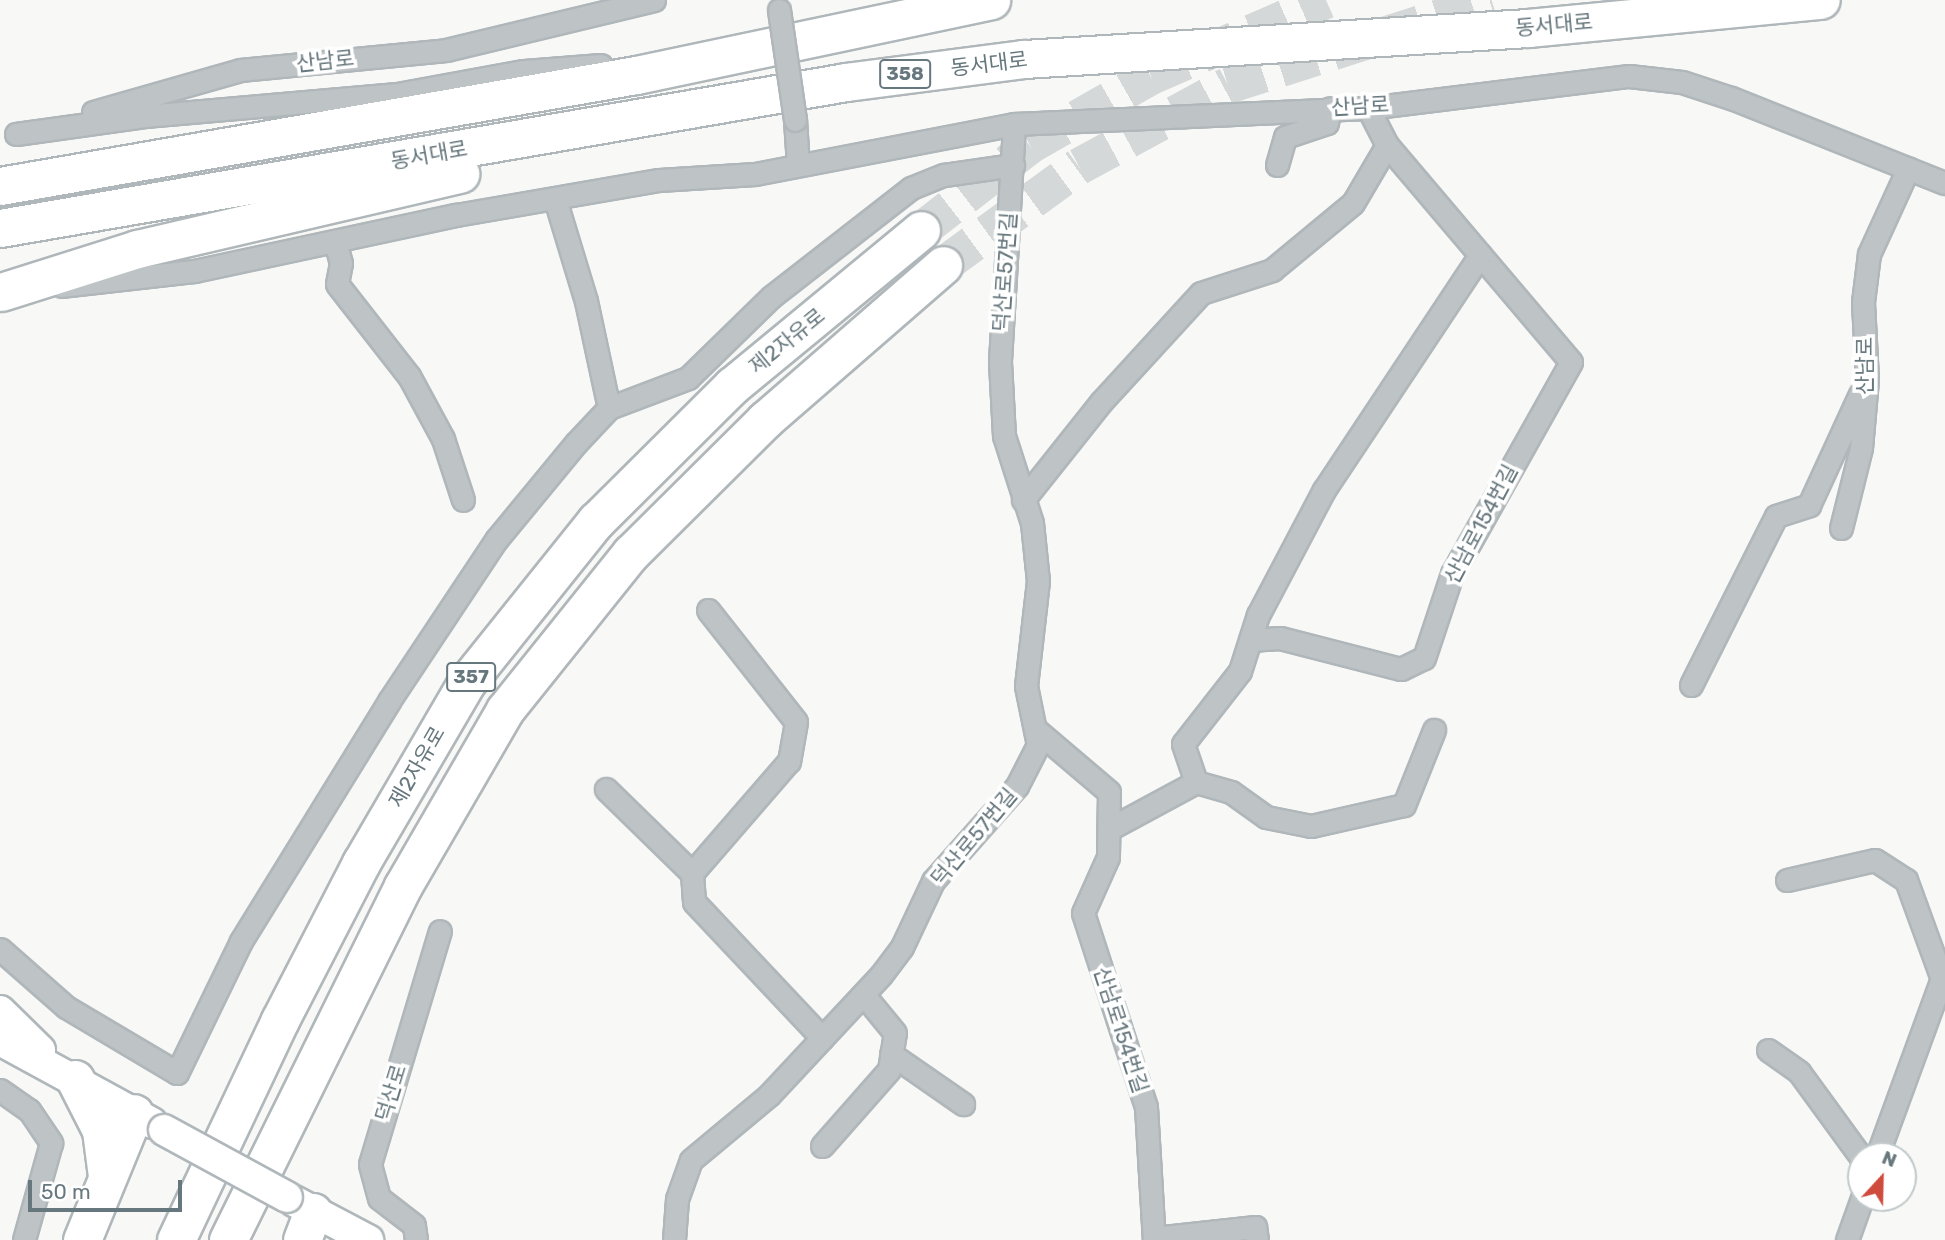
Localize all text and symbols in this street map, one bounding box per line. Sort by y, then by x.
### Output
street label: 동서대로 [1514,9,1594,41]
street label: 산남로 [295,45,355,77]
street label: 동서대로 [949,47,1029,81]
road number: 358 [879,58,931,90]
street label: 산남로 [1330,92,1390,120]
street label: 동서대로 [389,136,469,174]
street label: 덕산로57번길 [988,211,1022,333]
street label: 제2자유로 [744,303,830,379]
street label: 산남로 [1852,337,1878,395]
street label: 산남로154번길 [1439,460,1523,588]
road number: 357 [445,662,497,692]
street label: 제2자유로 [384,722,450,812]
street label: 덕산로57번길 [926,783,1022,891]
street label: 산남로154번길 [1089,964,1153,1096]
street label: 덕산로 [370,1062,412,1124]
north arrow [1847,1142,1917,1212]
text: N [1879,1146,1900,1172]
scale bar [32,1166,186,1210]
text: 50 m [41,1179,91,1204]

